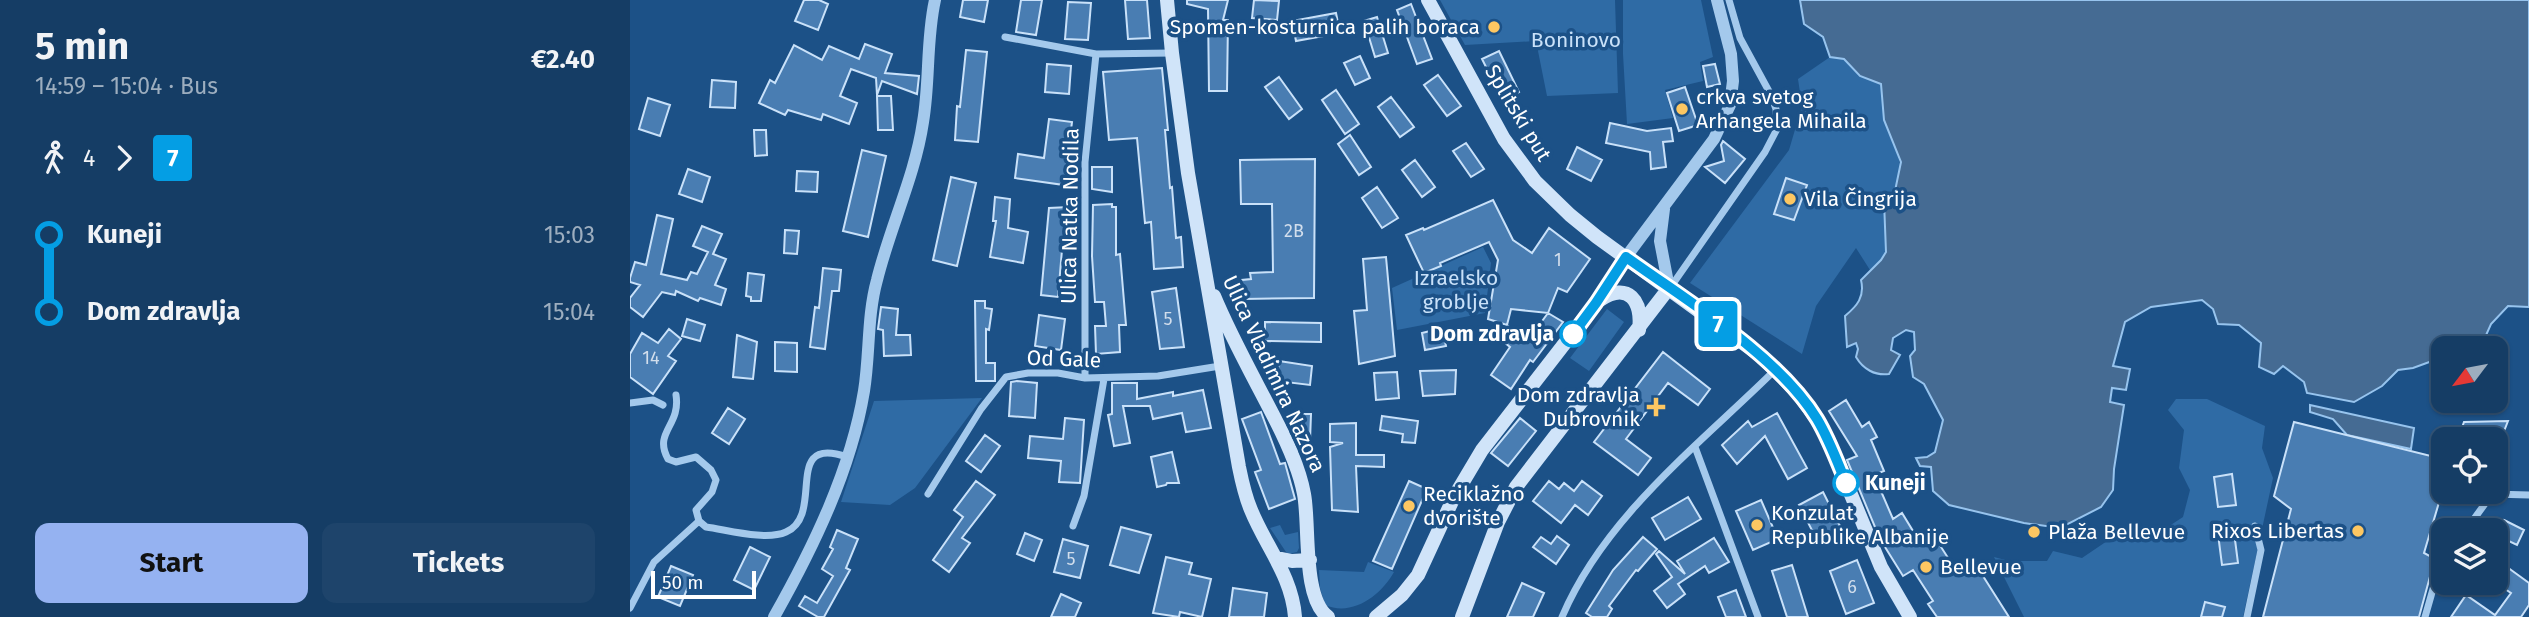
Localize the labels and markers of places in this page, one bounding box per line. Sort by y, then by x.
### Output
place label: Spomen-kosturnica palih boraca [1170,14,1480,40]
marker: Spomen-kosturnica palih boraca [1486,19,1502,35]
place label: crkva svetog Arhangela Mihaila [1696,84,1867,134]
marker: crkva svetog Arhangela Mihaila [1674,101,1690,117]
place label: Vila Čingrija [1804,186,1917,212]
marker: Vila Čingrija [1782,191,1798,207]
place label: Dom zdravlja [1430,321,1554,347]
marker: Dom zdravlja [1560,321,1586,347]
place label: Dom zdravlja Dubrovnik [1517,382,1640,432]
marker: Dom zdravlja Dubrovnik [1646,397,1666,417]
marker: Kuneji [1833,470,1859,496]
place label: Kuneji [1865,470,1926,496]
place label: Reciklažno dvorište [1423,481,1525,531]
marker: Reciklažno dvorište [1401,498,1417,514]
place label: Konzulat Republike Albanije [1771,500,1949,550]
marker: Konzulat Republike Albanije [1749,517,1765,533]
place label: Rixos Libertas [2211,518,2344,544]
place label: Plaža Bellevue [2048,519,2185,545]
marker: Rixos Libertas [2350,523,2366,539]
marker: Plaža Bellevue [2026,524,2042,540]
place label: Bellevue [1940,554,2022,580]
marker: Bellevue [1918,559,1934,575]

